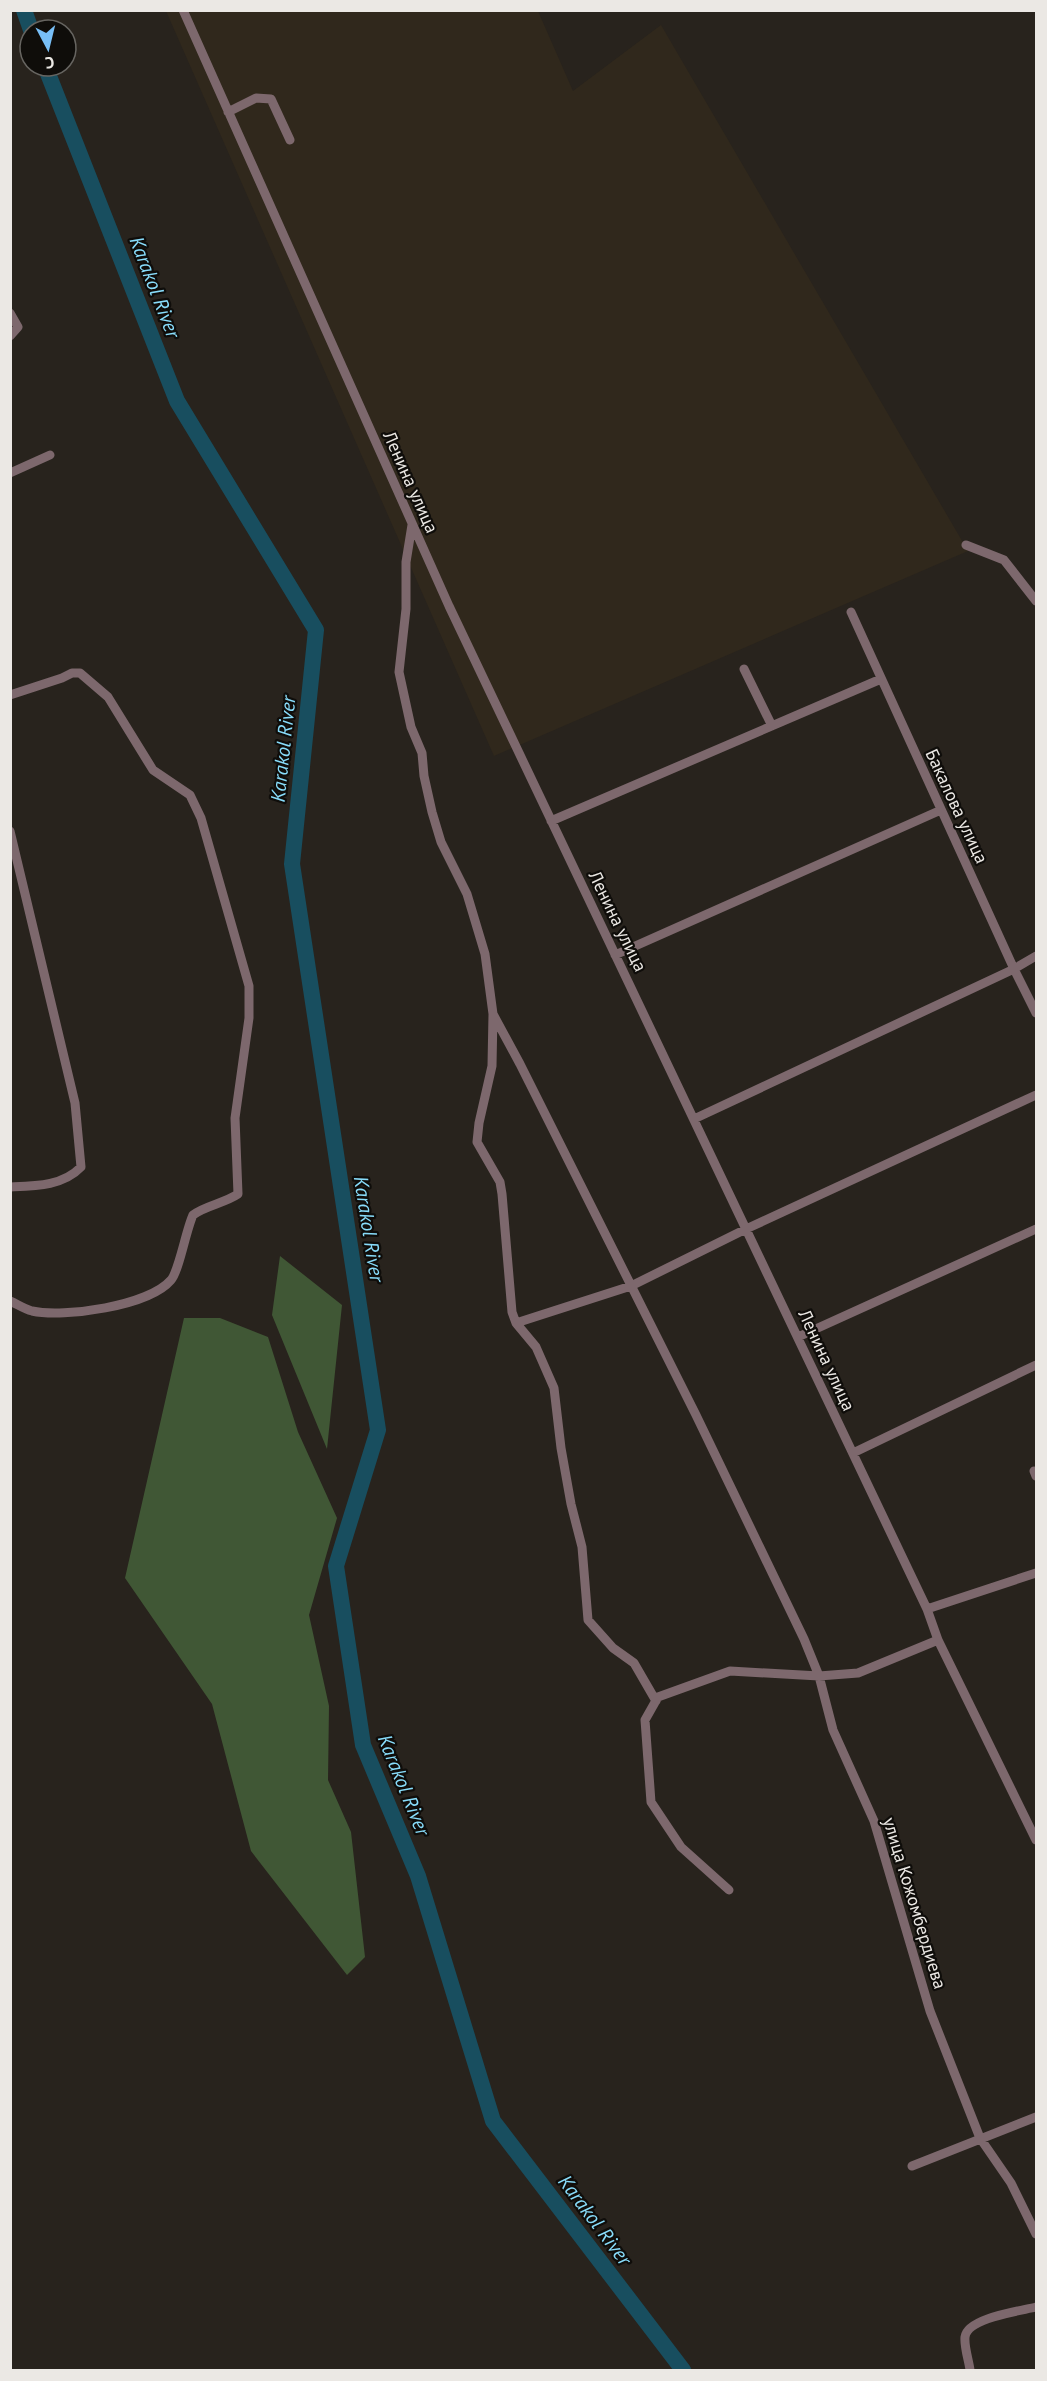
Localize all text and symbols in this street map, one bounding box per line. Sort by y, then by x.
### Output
north arrow [18,18,78,78]
text: С [44,52,55,73]
water label: Karakol River [124,232,187,343]
street label: Ленина улица [378,427,444,537]
water label: Karakol River [264,693,302,803]
street label: Бакалова улица [920,745,994,867]
street label: Ленина улица [583,866,652,975]
water label: Karakol River [348,1174,390,1285]
street label: Ленина улица [793,1305,860,1414]
water label: Karakol River [372,1731,437,1841]
street label: улица Кожомбердиева [878,1815,952,1991]
water label: Karakol River [552,2170,638,2272]

